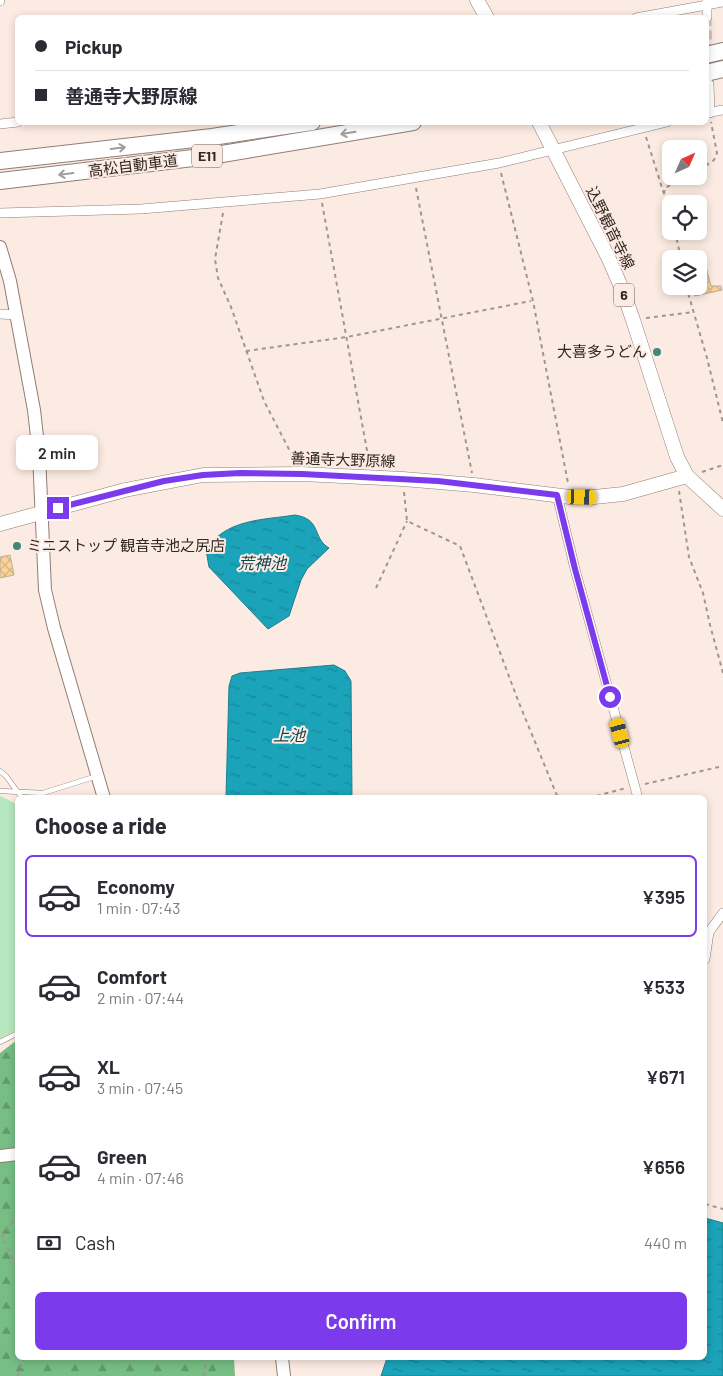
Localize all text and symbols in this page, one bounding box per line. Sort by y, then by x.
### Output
text: Pickup [65,35,123,58]
text: 善通寺大野原線 [65,84,198,107]
one-way arrow [340,129,356,139]
north arrow [662,140,708,185]
map controls [662,140,707,295]
one-way arrow [110,143,126,153]
road number: E11 [192,144,222,168]
street label: 高松自動車道 [87,151,179,179]
one-way arrow [58,169,74,179]
street label: 込野観音寺線 [583,183,639,272]
button: locate [662,195,707,240]
button: layers [662,250,707,295]
road number: 6 [614,284,634,306]
place label: 大喜多うどん [557,342,647,360]
marker: 大喜多うどん [651,346,663,358]
callout: 2 min [17,436,99,470]
text: 2 min [38,443,76,462]
street label: 善通寺大野原線 [290,448,396,470]
car [566,489,597,505]
route end [47,497,69,519]
place label: ミニストップ 観音寺池之尻店 [27,536,225,554]
marker: ミニストップ 観音寺池之尻店 [11,540,23,552]
water label: 荒神池 [238,553,288,572]
route start [599,686,621,708]
car [608,717,631,749]
water label: 上池 [273,725,307,744]
text: Choose a ride [35,812,167,838]
icon: car [37,874,82,919]
text: Economy [97,875,175,898]
text: ¥395 [642,885,685,908]
text: 1 min · 07:43 [97,898,181,917]
icon: car [37,964,82,1009]
text: Comfort [97,965,167,988]
text: ¥533 [642,975,685,998]
text: 2 min · 07:44 [97,988,184,1007]
icon: car [37,1054,82,1099]
text: XL [97,1055,120,1078]
text: ¥671 [646,1065,685,1088]
text: 3 min · 07:45 [97,1078,183,1097]
icon: car [37,1144,82,1189]
text: Green [97,1145,147,1168]
text: ¥656 [642,1155,685,1178]
text: 4 min · 07:46 [97,1168,184,1187]
icon: cash [35,1229,63,1257]
text: Cash [75,1231,116,1254]
text: 440 m [644,1233,687,1252]
button: Confirm [35,1292,687,1350]

